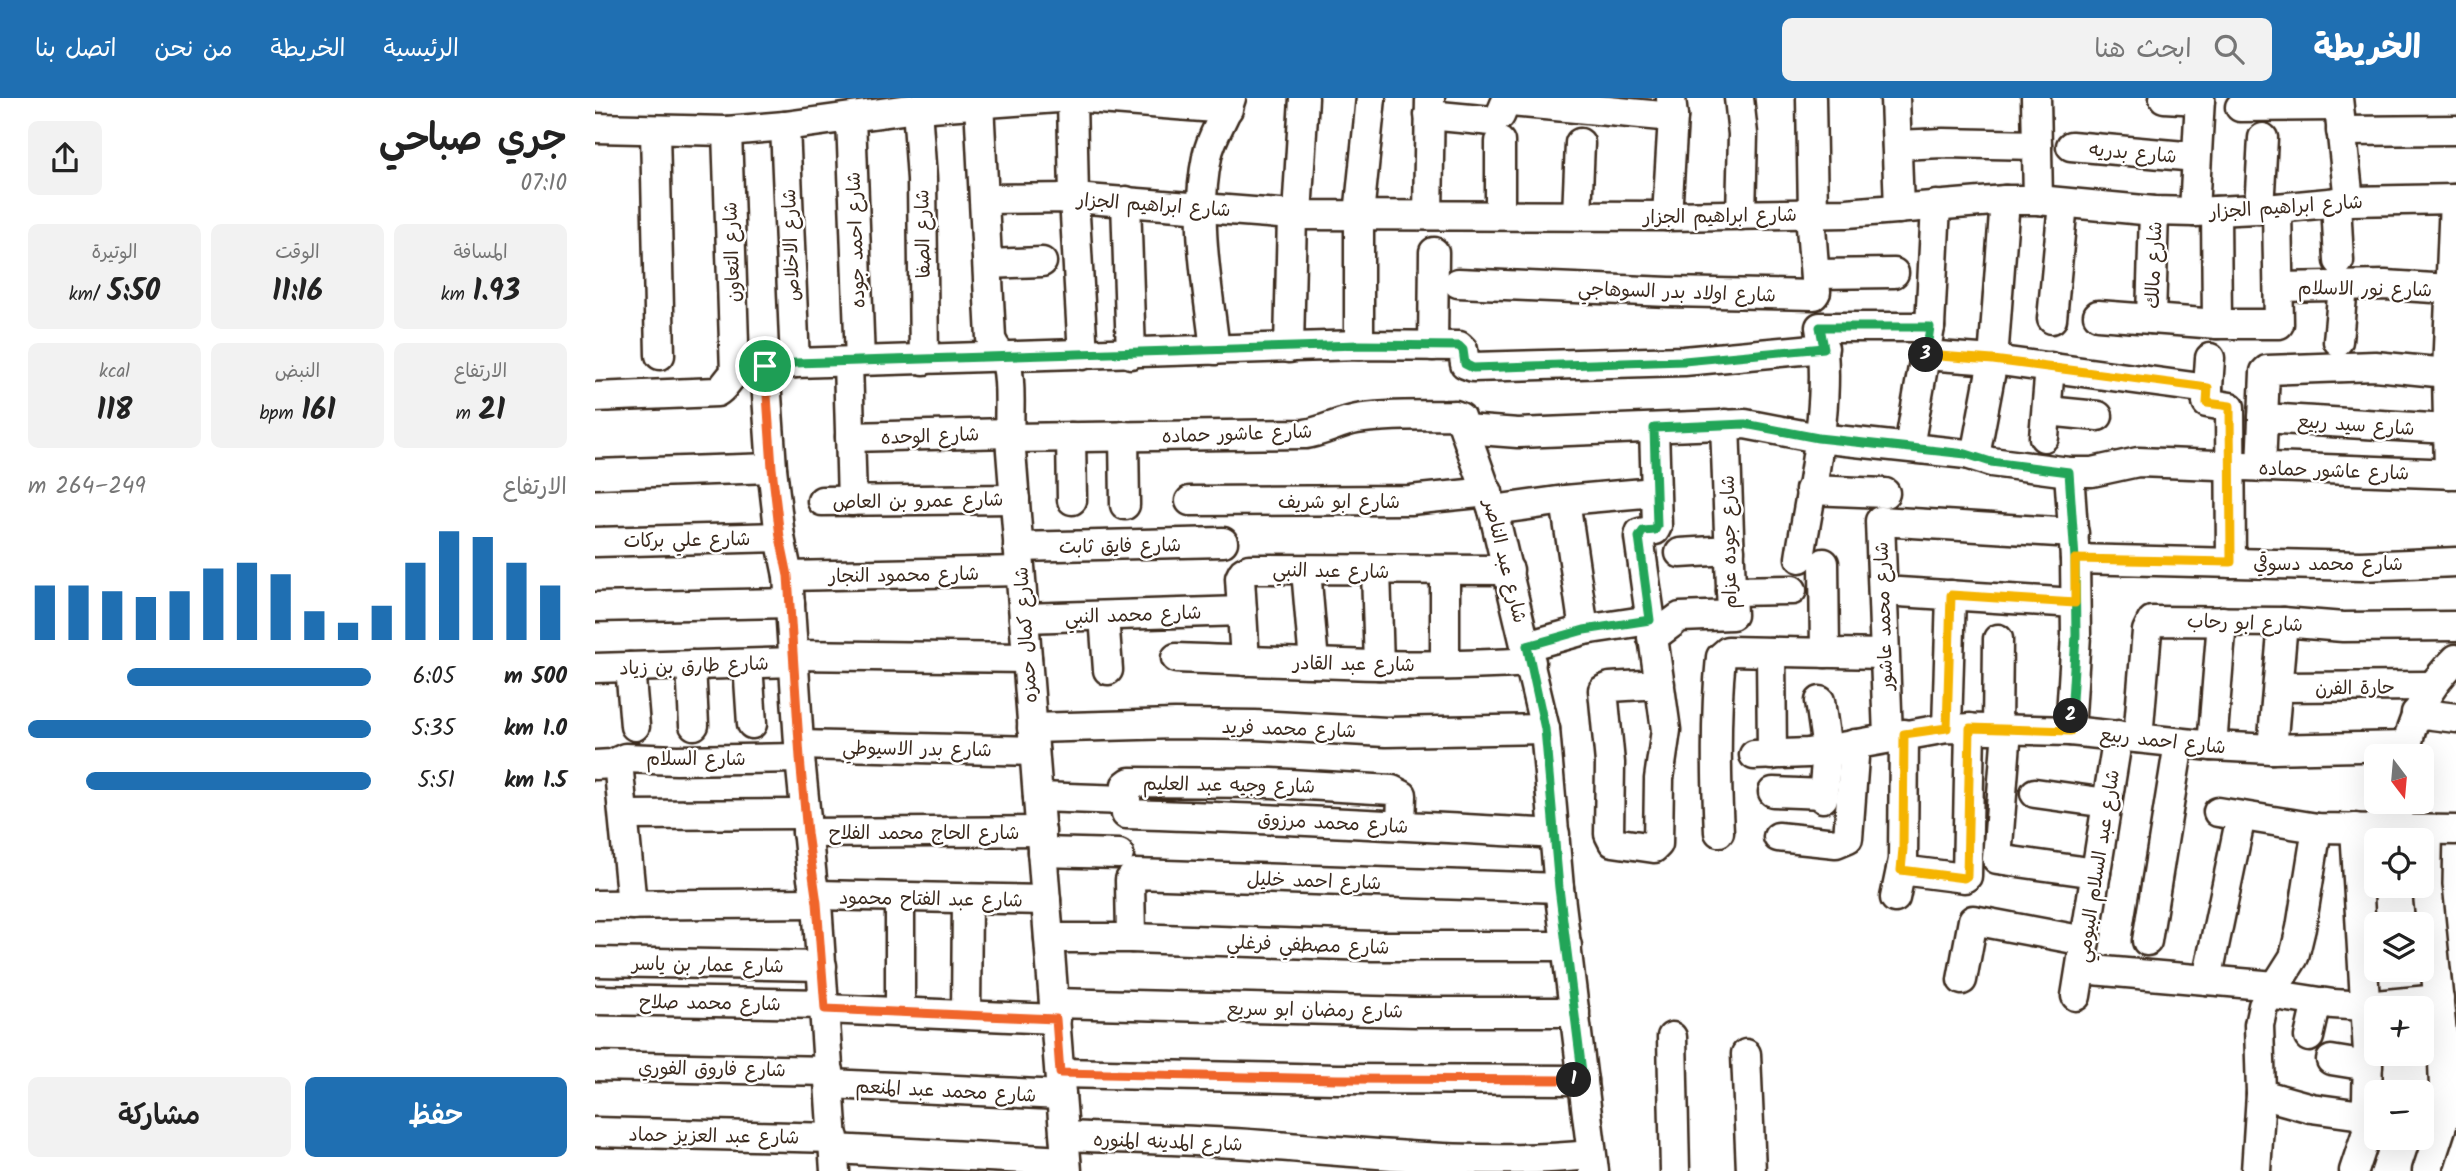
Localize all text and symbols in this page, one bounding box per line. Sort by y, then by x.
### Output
search box [1782,18,2272,81]
text: الخريطة [2314,23,2421,76]
text: ابحث هنا [2094,29,2192,71]
text: اتصل بنا [35,30,116,69]
text: من نحن [154,30,233,69]
text: الخريطة [271,30,345,69]
text: الرئيسية [383,30,459,69]
icon: search [2210,30,2248,68]
text: جري صباحي [379,110,567,170]
button: share [28,121,102,195]
street label: شارع بدريه [2088,135,2178,173]
text: 07:10 [521,166,567,202]
street label: شارع احمد جوده [840,171,874,309]
street label: شارع ابراهيم الجزار [1074,186,1232,226]
street label: شارع الاخلاص [775,188,809,302]
street label: شارع ابراهيم الجزار [2206,188,2364,228]
street label: شارع الصفا [908,189,940,279]
street label: شارع التعاون [716,201,750,303]
street label: شارع ابراهيم الجزار [1641,201,1797,233]
street label: شارع مالك [2138,221,2172,309]
text: الوتيرة [92,238,137,268]
text: الوقت [275,238,320,268]
text: المسافة [453,238,508,268]
text: 5:50 [107,268,160,316]
text: 11:16 [272,268,323,316]
text: 1.93 [472,268,520,316]
street label: شارع نور الاسلام [2298,274,2432,306]
street label: شارع اولاد بدر السوهاجي [1577,275,1776,311]
text: /km [69,280,107,310]
text: km [441,280,472,310]
pin [735,336,795,396]
pin: 3 [1909,338,1943,372]
text: 3 [1920,339,1931,369]
icon: arrive [746,347,784,385]
text: kcal [99,357,130,387]
text: النبض [275,357,320,387]
text: الارتفاع [454,357,507,387]
text: 118 [97,387,132,435]
text: 161 [301,387,336,435]
text: 21 [479,387,505,435]
text: bpm [259,399,301,429]
text: m [456,399,479,429]
street label: شارع سيد ربيع [2296,407,2415,445]
street label: شارع عاشور حماده [1161,417,1313,453]
street label: شارع الوحده [880,420,980,454]
street label: شارع عاشور حماده [2258,454,2410,490]
text: 249–264 m [28,469,146,505]
text: الارتفاع [503,470,567,506]
street label: شارع جوده عزام [1714,475,1746,609]
street label: شارع عمرو بن العاص [832,486,1004,518]
street label: شارع ابو شريف [1278,488,1400,518]
street label: شارع عبد الناصر [1474,494,1534,627]
street label: شارع علي بركات [623,525,751,557]
street label: شارع فايق ثابت [1059,531,1181,563]
street label: شارع محمد عاشور [1867,541,1903,693]
street label: شارع محمد دسوقي [2253,550,2403,580]
street label: شارع عبد النبي [1272,556,1390,588]
street label: شارع محمود النجار [827,560,979,592]
street label: شارع كمال حمزه [1007,566,1047,704]
street label: شارع محمد النبي [1064,599,1202,633]
street label: شارع ابو رحاب [2186,607,2303,641]
street label: شارع طارق بن زياد [619,649,769,685]
street label: شارع عبد القادر [1291,649,1415,681]
text: 6:05 [413,659,455,695]
text: 500 m [504,659,567,695]
street label: حارة الفرن [2315,673,2395,705]
pin: 2 [2053,698,2089,734]
text: 2 [2065,700,2076,730]
text: 5:35 [412,711,455,747]
text: 1.0 km [504,711,567,747]
street label: شارع محمد فريد [1221,713,1357,747]
street label: شارع احمد ربيع [2098,720,2227,764]
street label: شارع بدر الاسيوطي [842,734,992,766]
north arrow [2364,744,2434,814]
map controls [2364,744,2434,1150]
street label: شارع السلام [646,745,746,775]
text: 5:51 [417,763,455,799]
text: 1.5 km [504,763,567,799]
street label: شارع عبد السلام البيومي [2069,768,2129,965]
street label: شارع وجيه عبد العليم [1143,769,1315,803]
street label: شارع محمد مرزوق [1257,805,1409,843]
street label: شارع الحاج محمد الفلاح [829,819,1019,849]
button: locate [2364,828,2434,898]
street label: شارع احمد خليل [1246,865,1382,899]
street label: شارع عبد الفتاح محمود [839,883,1023,917]
button: layers [2364,912,2434,982]
street label: شارع مصطفي فرغلي [1226,928,1390,964]
street label: شارع عمار بن ياسر [630,950,784,982]
street label: شارع محمد صلاح [639,988,781,1020]
street label: شارع رمضان ابو سريع [1227,994,1403,1028]
button: + [2364,996,2434,1066]
street label: شارع فاروق الفوري [638,1054,786,1086]
pin: 1 [1557,1062,1591,1098]
text: 1 [1571,1064,1576,1094]
street label: شارع محمد عبد المنعم [855,1072,1037,1112]
button: مشاركة [28,1077,291,1157]
button: حفظ [305,1077,567,1157]
button: − [2364,1080,2434,1150]
street label: شارع عبد العزيز حماد [628,1121,800,1153]
street label: شارع المدينه المنوره [1093,1125,1243,1161]

